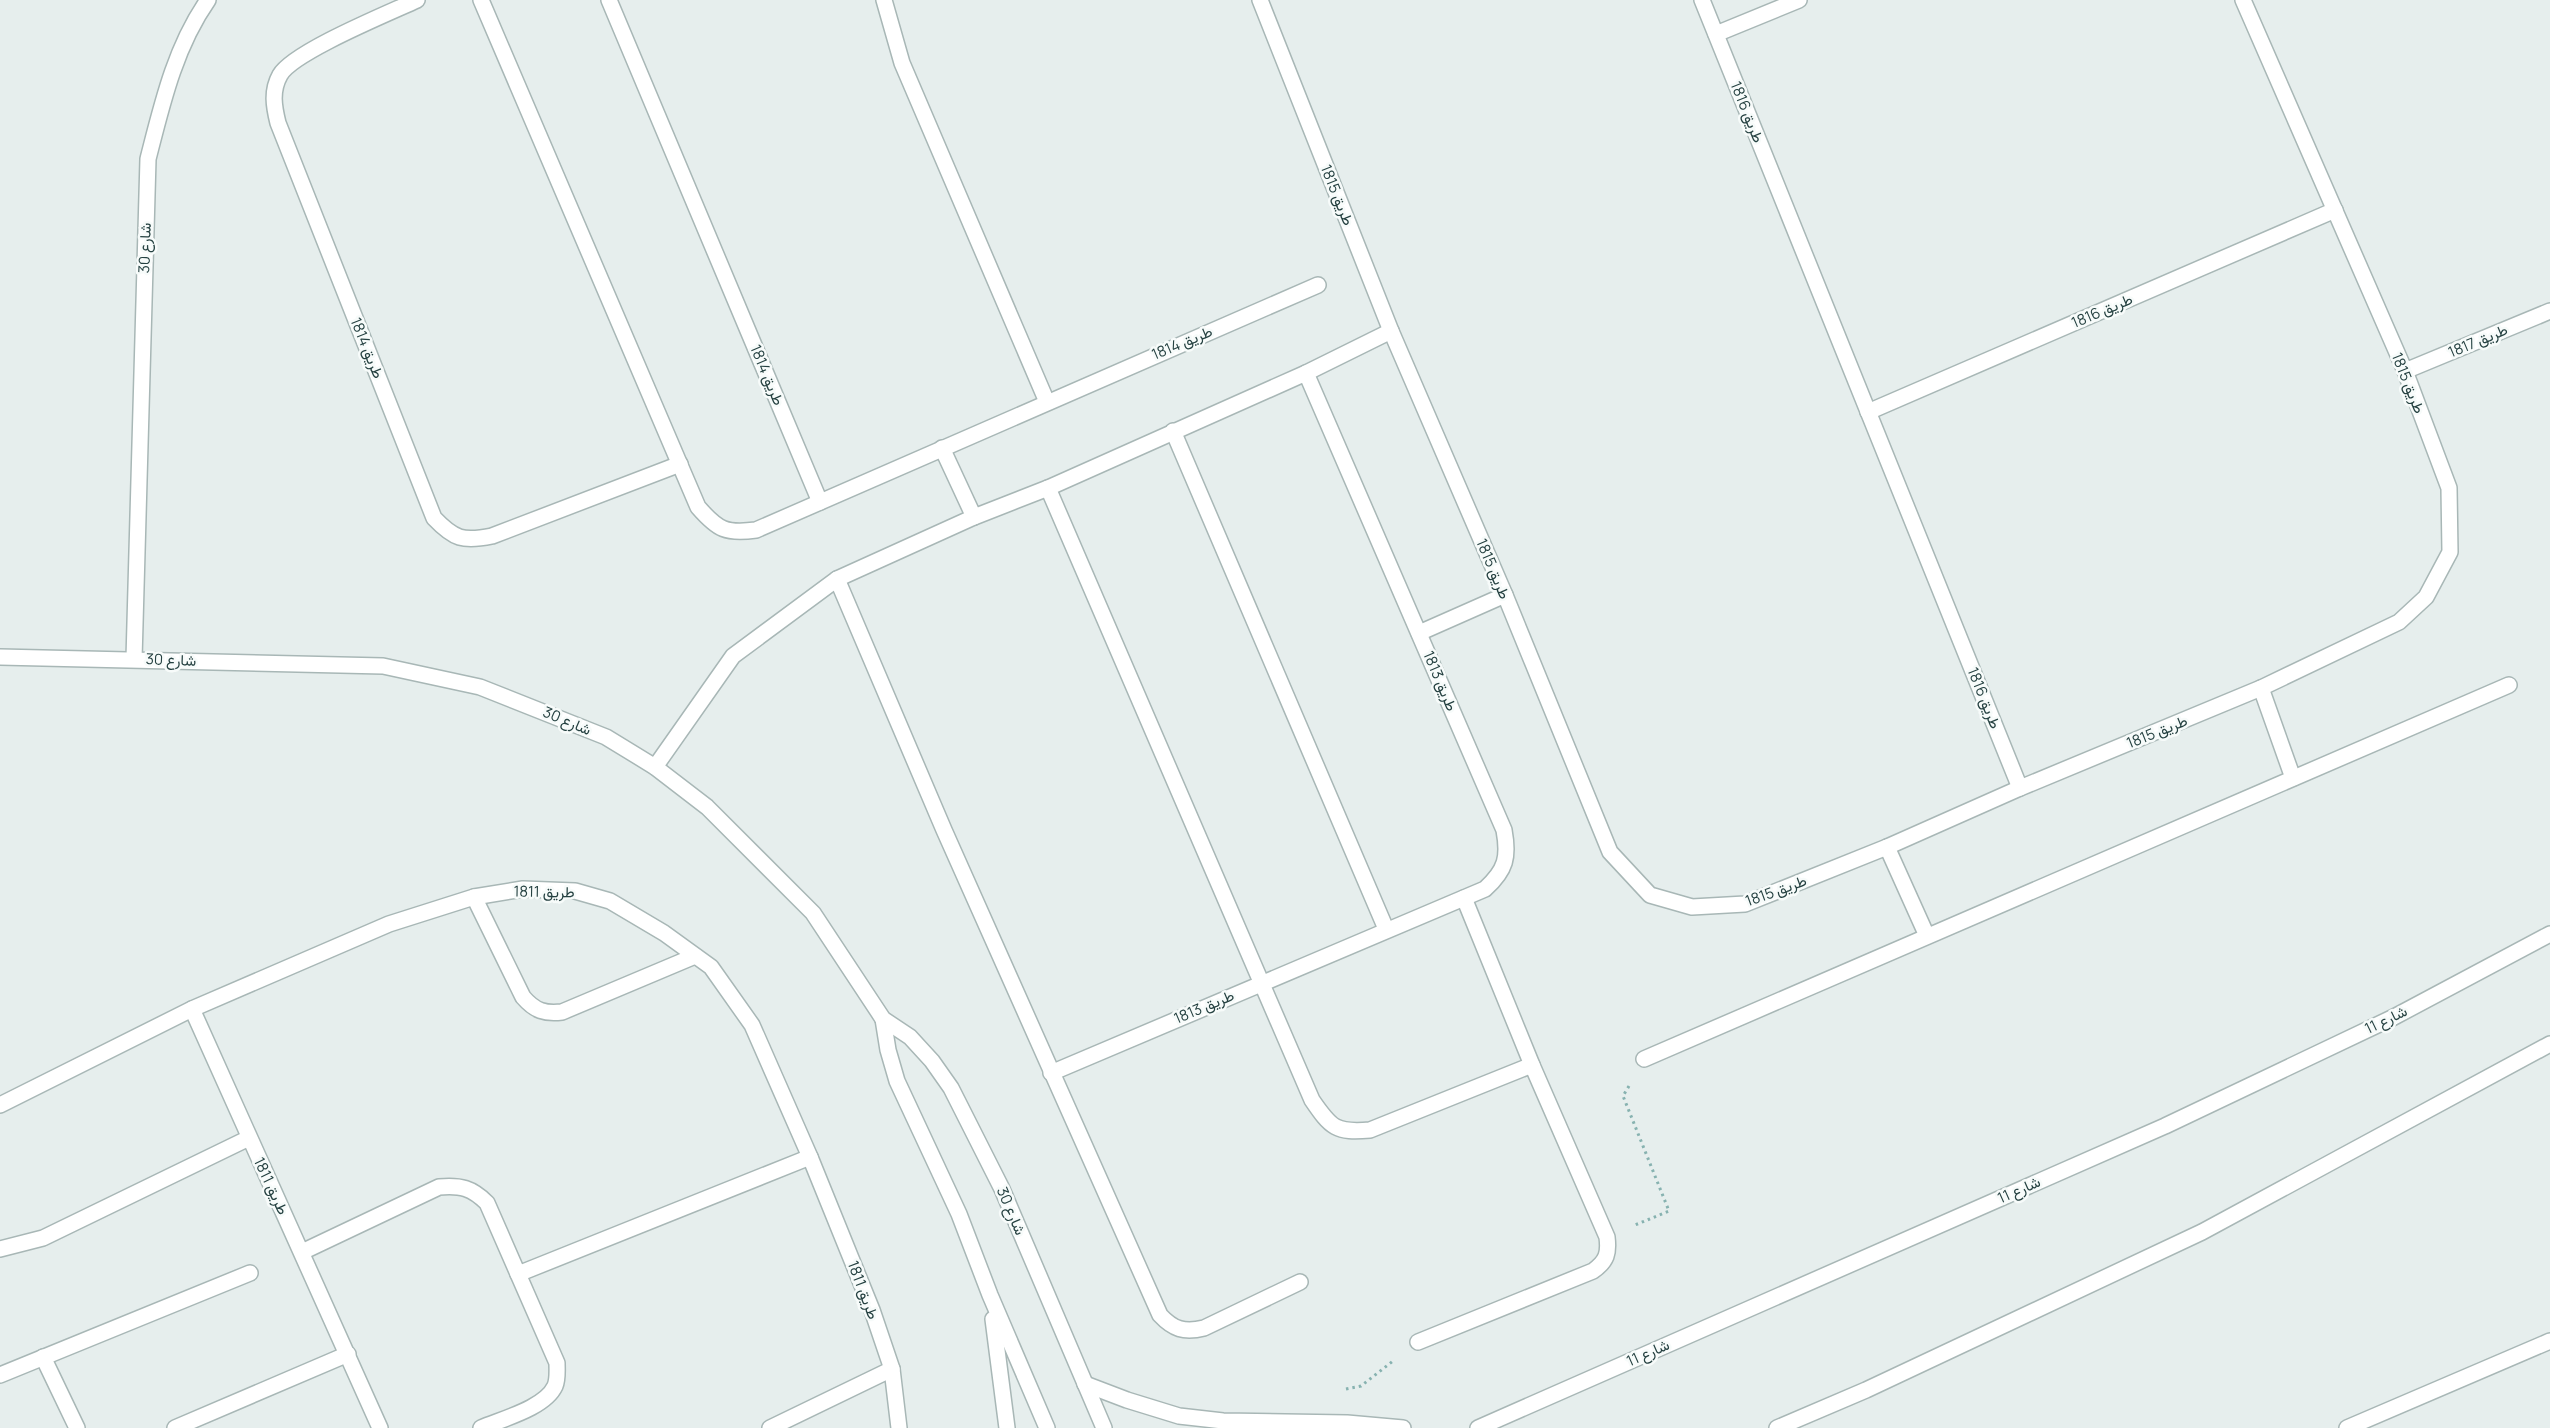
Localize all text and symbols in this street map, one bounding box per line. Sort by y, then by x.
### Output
street label: طريق 1816 [1726,78,1769,146]
street label: طريق 1815 [1316,161,1359,229]
street label: شارع 30 [133,222,157,274]
street label: طريق 1816 [2068,288,2136,333]
street label: طريق 1814 [346,314,389,382]
street label: طريق 1817 [2445,319,2511,362]
street label: طريق 1814 [1148,320,1216,365]
street label: طريق 1814 [745,341,790,409]
street label: طريق 1815 [2387,349,2430,417]
street label: طريق 1815 [1471,535,1516,603]
street label: طريق 1813 [1418,647,1463,714]
street label: شارع 30 [145,648,197,672]
street label: طريق 1816 [1963,664,2006,732]
street label: شارع 30 [539,701,595,741]
street label: طريق 1815 [2123,710,2191,753]
street label: طريق 1815 [1742,870,1810,911]
street label: طريق 1811 [513,880,575,903]
street label: طريق 1813 [1170,984,1237,1029]
street label: شارع 11 [2361,1000,2411,1040]
street label: طريق 1811 [249,1154,294,1218]
street label: شارع 11 [1994,1171,2044,1209]
street label: شارع 30 [991,1183,1031,1239]
street label: طريق 1811 [843,1258,884,1322]
street label: شارع 11 [1623,1334,1673,1372]

